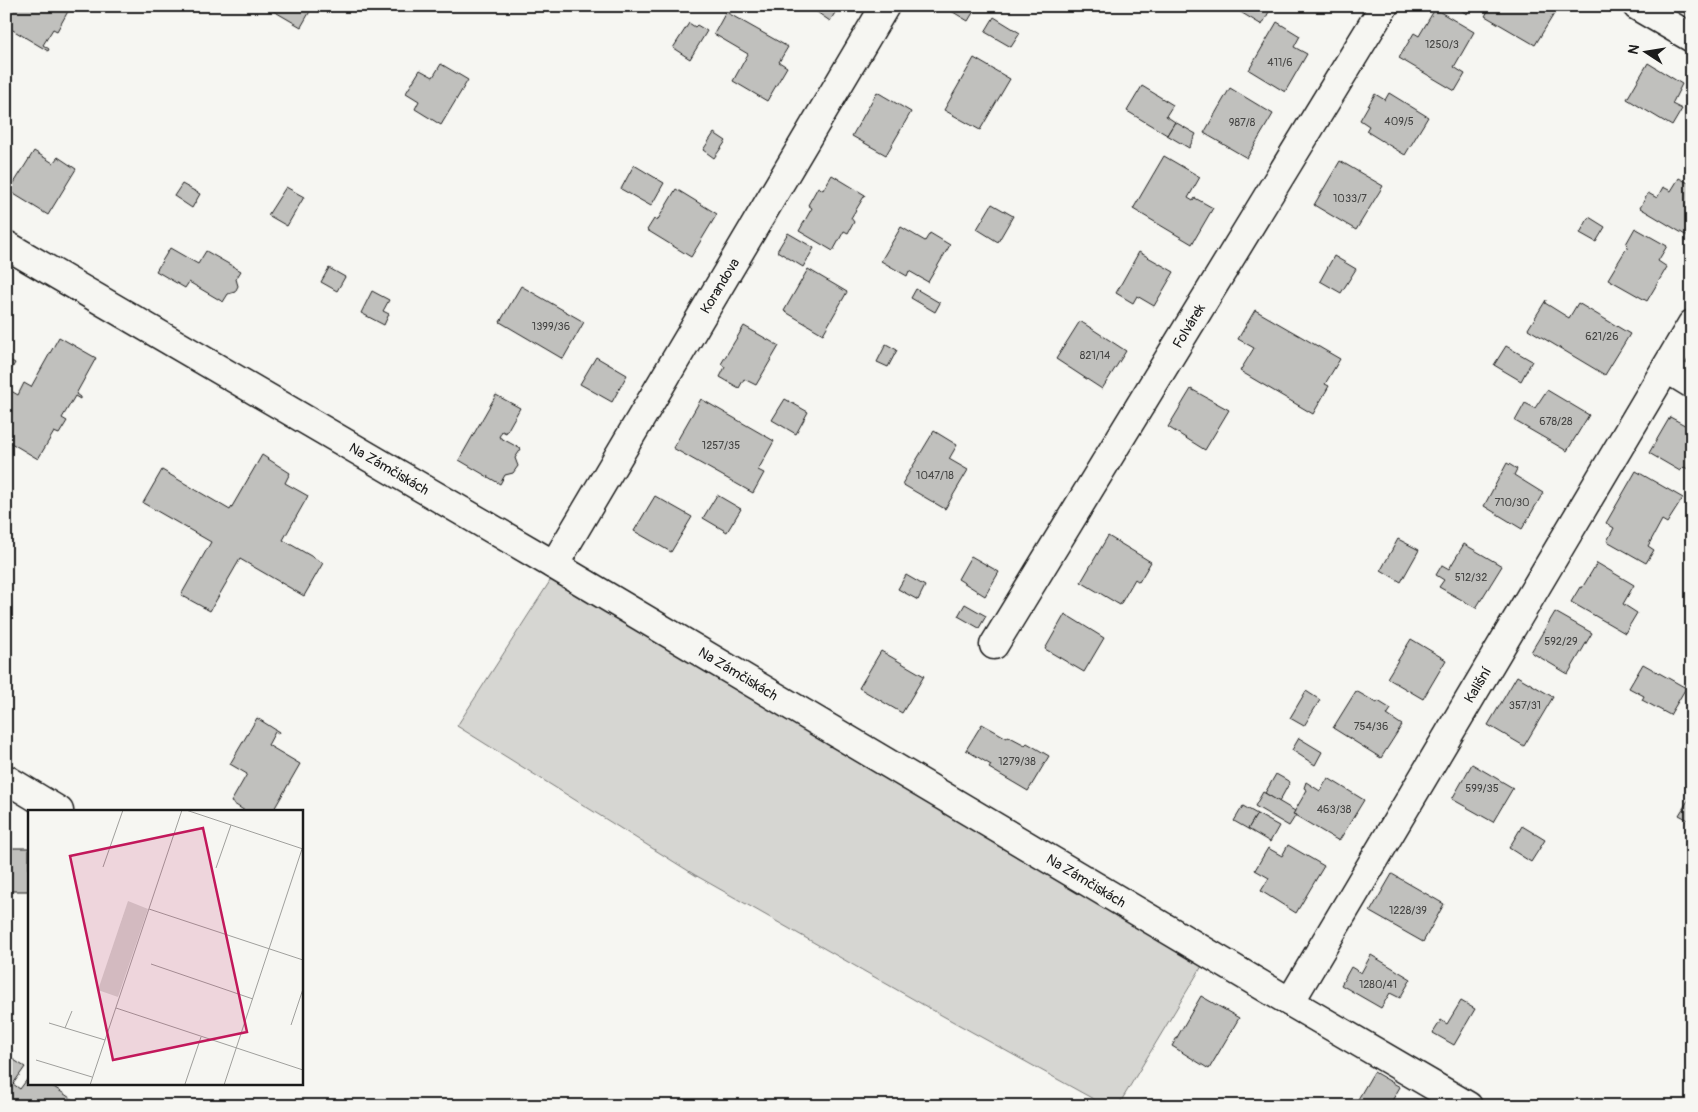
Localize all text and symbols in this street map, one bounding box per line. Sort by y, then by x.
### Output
north arrow [1620,28,1670,78]
house number: 1250/3 [1425,38,1459,51]
text: N [1624,43,1643,56]
house number: 411/6 [1267,56,1293,69]
house number: 409/5 [1384,115,1414,128]
house number: 987/8 [1229,116,1256,129]
house number: 1033/7 [1333,192,1367,205]
street label: Korandova [697,255,743,317]
street label: Folvárek [1169,301,1209,351]
house number: 1399/36 [532,320,570,333]
house number: 621/26 [1585,330,1619,343]
house number: 821/14 [1080,349,1111,362]
house number: 678/28 [1539,415,1573,428]
street label: Na Zámčiskách [346,439,432,499]
house number: 1257/35 [702,439,740,452]
house number: 1047/18 [916,469,954,482]
house number: 710/30 [1494,496,1530,509]
house number: 512/32 [1455,571,1487,584]
house number: 592/29 [1544,635,1578,648]
street label: Na Zámčiskách [695,644,781,704]
street label: Kališní [1461,664,1495,706]
house number: 357/31 [1509,699,1541,712]
house number: 754/36 [1354,720,1388,733]
house number: 1279/38 [998,755,1036,768]
house number: 599/35 [1465,782,1499,795]
house number: 463/38 [1317,803,1352,816]
inset map [28,810,302,1084]
street label: Na Zámčiskách [1043,851,1129,911]
house number: 1228/39 [1389,904,1427,917]
house number: 1280/41 [1359,978,1397,991]

